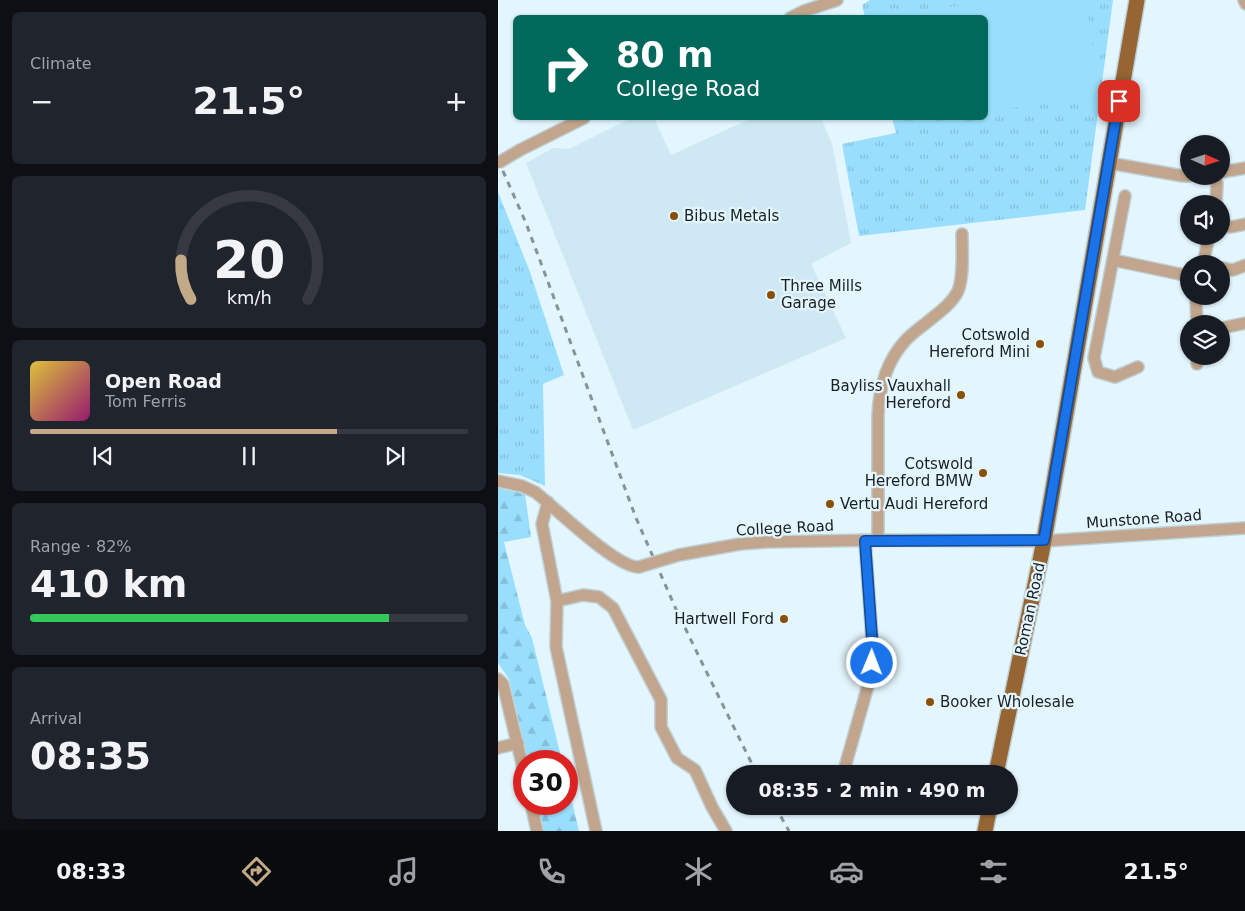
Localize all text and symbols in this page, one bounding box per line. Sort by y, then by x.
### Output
icon: right [533,35,598,100]
text: 80 m [616,35,713,75]
text: Climate [30,54,92,73]
text: College Road [616,76,760,101]
text: 21.5° [193,79,305,123]
pin [1098,80,1140,122]
text: − [30,85,53,118]
text: + [445,85,468,118]
icon: arrive [1105,87,1133,115]
north arrow [1180,135,1230,185]
map controls [1180,135,1230,365]
button: sound [1180,195,1230,245]
place label: Bibus Metals [684,207,779,225]
marker: Bibus Metals [668,210,680,222]
text: 20 [213,230,285,290]
button: search [1180,255,1230,305]
place label: Three Mills Garage [780,277,862,312]
text: km/h [226,287,272,308]
marker: Three Mills Garage [765,289,777,301]
button: layers [1180,315,1230,365]
place label: Cotswold Hereford Mini [929,326,1030,361]
marker: Cotswold Hereford Mini [1034,338,1046,350]
text: Open Road [105,370,222,392]
place label: Bayliss Vauxhall Hereford [830,377,951,412]
marker: Bayliss Vauxhall Hereford [955,389,967,401]
text: Tom Ferris [105,392,186,411]
icon: previous [89,442,117,470]
icon: pause [235,442,263,470]
icon: next [381,442,409,470]
place label: Cotswold Hereford BMW [865,455,973,490]
marker: Cotswold Hereford BMW [977,467,989,479]
place label: Vertu Audi Hereford [840,495,988,513]
marker: Vertu Audi Hereford [824,498,836,510]
street label: Munstone Road [1086,506,1202,532]
street label: College Road [735,516,835,540]
text: Range · 82% [30,537,132,556]
street label: Roman Road [1011,561,1049,657]
text: 410 km [30,562,187,606]
place label: Hartwell Ford [674,610,774,628]
marker: Hartwell Ford [778,613,790,625]
position arrow [845,636,897,688]
place label: Booker Wholesale [940,693,1074,711]
marker: Booker Wholesale [924,696,936,708]
text: Arrival [30,709,82,728]
text: 08:35 [30,734,151,778]
speed limit sign: 30 [513,750,578,815]
text: 08:35 · 2 min · 490 m [758,779,986,801]
icon: directions [239,854,274,889]
icon: music [386,854,421,889]
icon: phone [534,854,569,889]
icon: climate [681,854,716,889]
icon: car [829,854,864,889]
icon: filters [976,854,1011,889]
text: 08:33 [56,859,126,884]
text: 21.5° [1123,859,1189,884]

